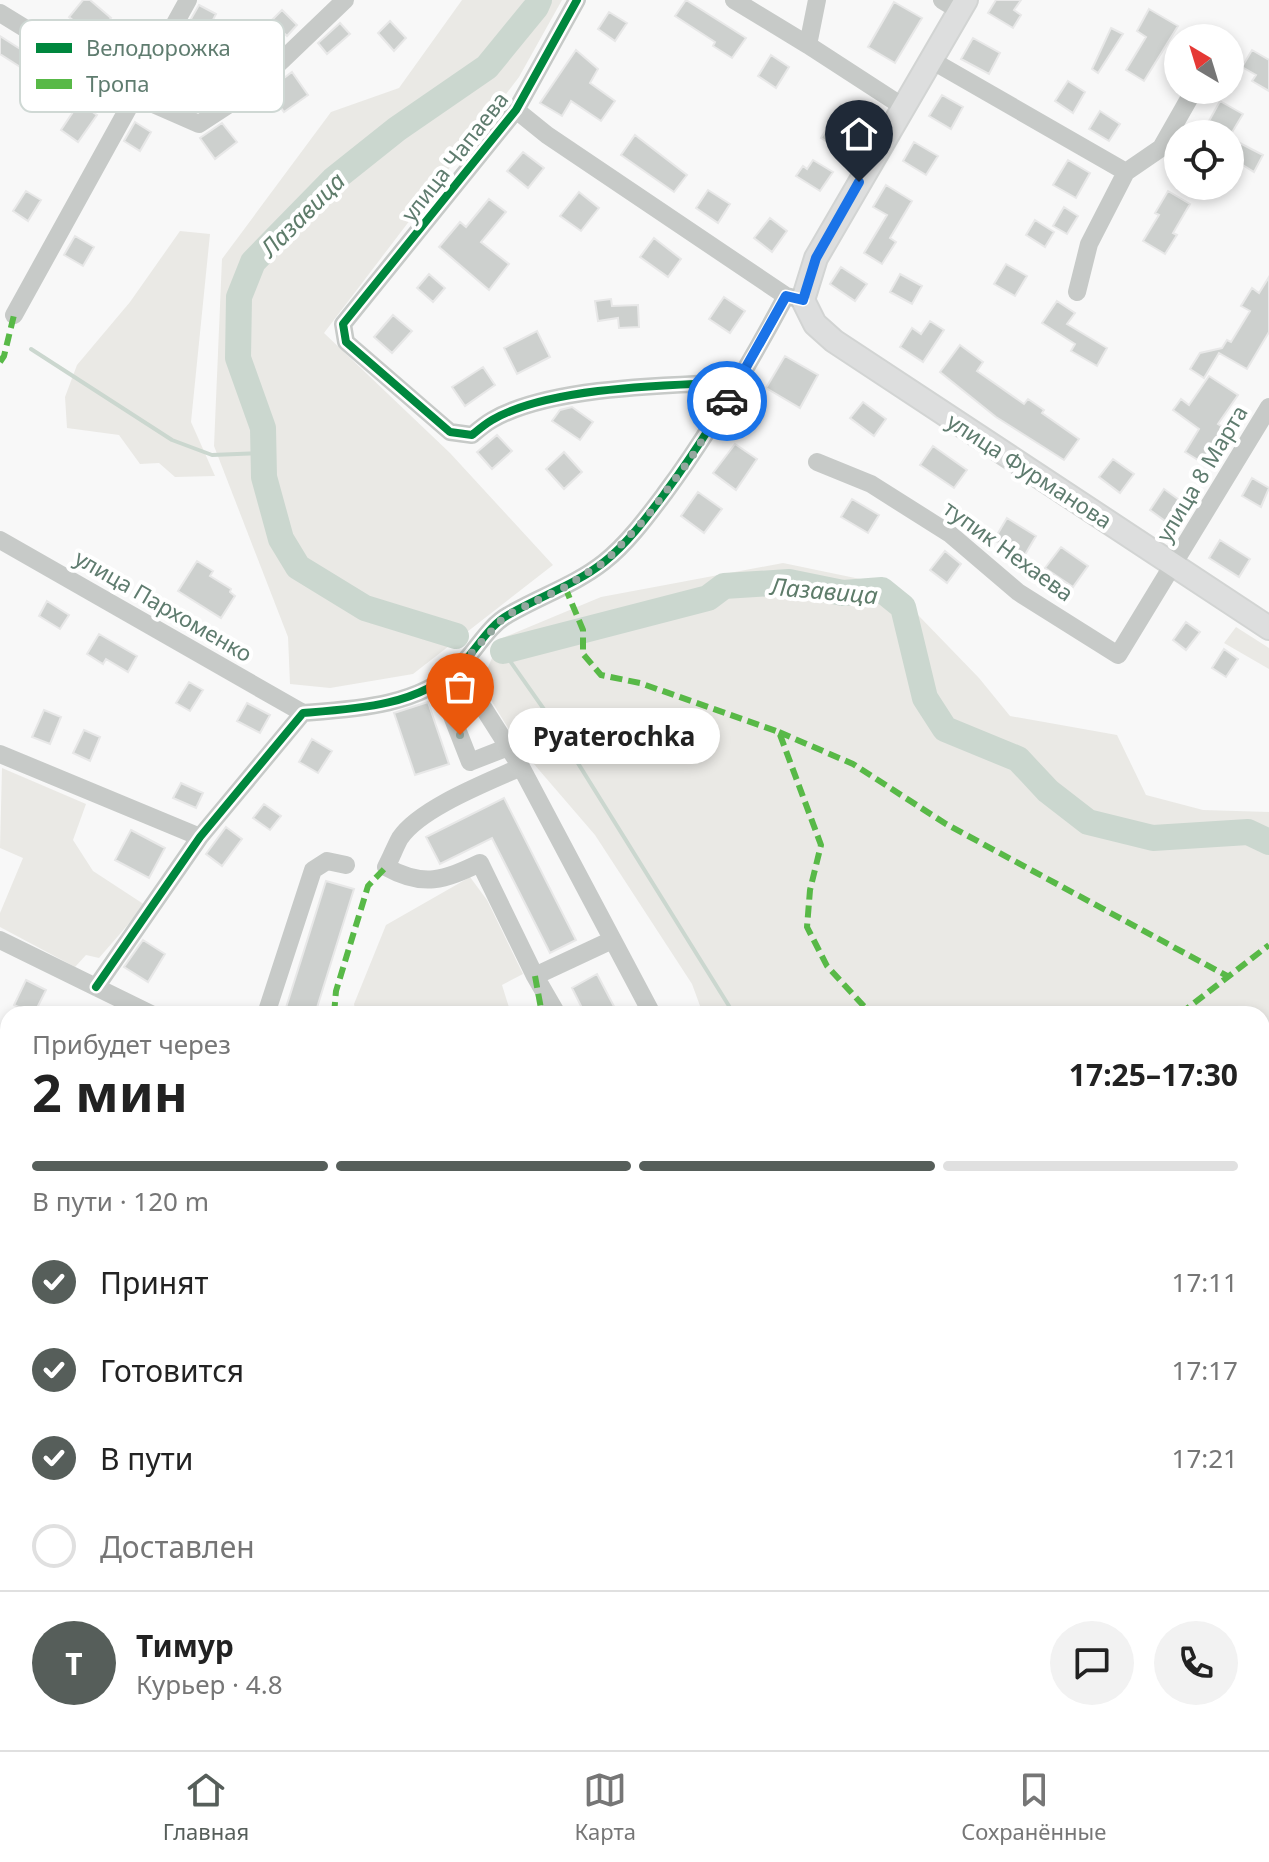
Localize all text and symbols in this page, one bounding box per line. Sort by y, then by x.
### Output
legend [20,20,284,112]
north arrow [1164,24,1244,104]
map controls [1164,24,1244,200]
text: Велодорожка [86,32,231,62]
text: Тропа [86,68,150,98]
street label: улица Чапаева [394,85,514,227]
pin [825,100,893,182]
icon: home [837,112,881,156]
button: locate [1164,120,1244,200]
water label: Лазавица [251,164,352,265]
courier [687,361,767,441]
icon: car [705,379,749,423]
street label: улица 8 Марта [1148,399,1254,547]
street label: улица Фурманова [942,405,1118,535]
street label: тупик Нехаева [938,493,1080,607]
street label: улица Пархоменко [70,542,258,668]
water label: Лазавица [768,569,880,611]
pin [426,653,494,735]
icon: bag [438,665,482,709]
callout: Pyaterochka [508,707,720,763]
text: Pyaterochka [533,718,695,754]
text: Прибудет через [32,1026,231,1062]
text: 17:25–17:30 [1069,1054,1238,1095]
text: 2 мин [32,1056,188,1127]
text: В пути · 120 m [32,1183,209,1219]
icon: check [32,1260,76,1304]
text: Принят [100,1262,209,1303]
text: 17:11 [1172,1264,1238,1300]
icon: check [32,1348,76,1392]
text: Готовится [100,1350,244,1391]
text: 17:17 [1172,1352,1238,1388]
icon: check [32,1436,76,1480]
text: В пути [100,1438,193,1479]
text: 17:21 [1172,1440,1238,1476]
text: Доставлен [100,1526,255,1567]
button: chat [1050,1621,1134,1705]
button: phone [1154,1621,1238,1705]
text: Тимур [136,1625,234,1666]
text: Т [65,1643,83,1684]
text: Курьер · 4.8 [136,1666,283,1702]
tab: Главная [163,1768,249,1846]
tab: Карта [575,1768,636,1846]
tab: Сохранённые [961,1768,1106,1846]

